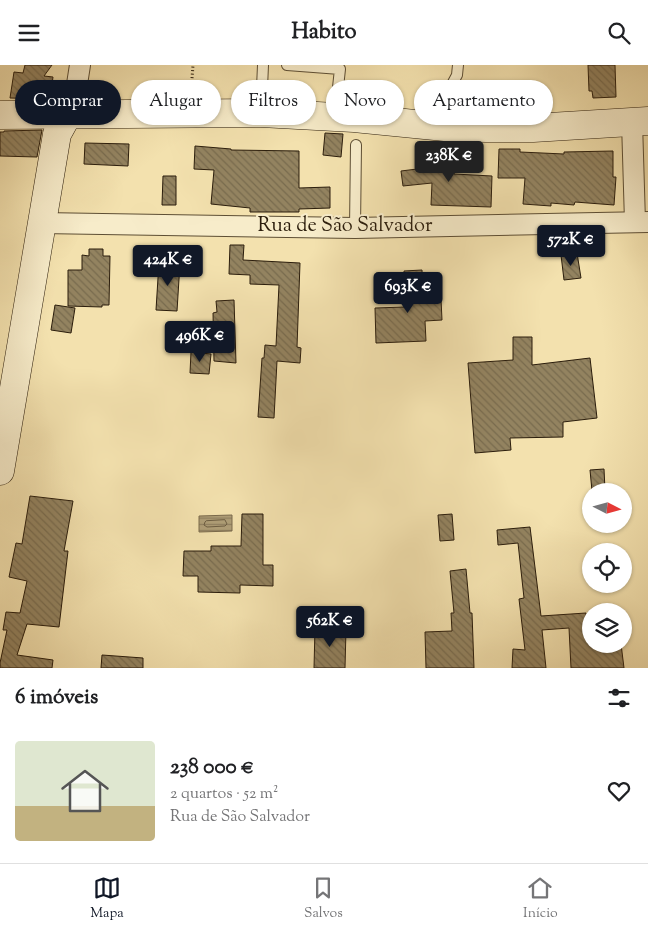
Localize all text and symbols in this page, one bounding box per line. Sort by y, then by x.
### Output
text: Habito [291,17,357,49]
icon: menu [15,19,43,47]
icon: search [605,19,633,47]
chip: Comprar [15,80,121,125]
chip: Alugar [131,80,221,125]
chip: Filtros [231,80,316,125]
chip: Novo [326,80,404,125]
chip: Apartamento [414,80,553,125]
pin: 238K € [408,141,490,183]
text: 238K € [426,145,472,168]
street label: Rua de São Salvador [258,212,433,241]
pin: 572K € [530,225,612,267]
text: 572K € [548,229,594,252]
pin: 424K € [127,245,209,287]
text: 424K € [144,249,192,272]
pin: 693K € [367,271,449,314]
text: 693K € [384,276,432,299]
pin: 496K € [159,321,241,363]
text: 496K € [176,325,224,348]
north arrow [582,483,632,533]
map controls [582,483,632,653]
button: locate [582,543,632,593]
button: layers [582,603,632,653]
pin: 562K € [289,605,371,648]
text: 562K € [307,610,353,633]
text: 6 imóveis [15,683,98,713]
icon: filters [605,684,633,712]
text: 238 000 € [170,753,254,783]
icon: home [55,761,115,821]
icon: heart [605,777,633,805]
text: 2 quartos · 52 m² [170,783,278,806]
text: Rua de São Salvador [170,806,310,829]
tab: Mapa [90,874,124,924]
tab: Salvos [304,874,343,924]
tab: Início [523,874,558,924]

